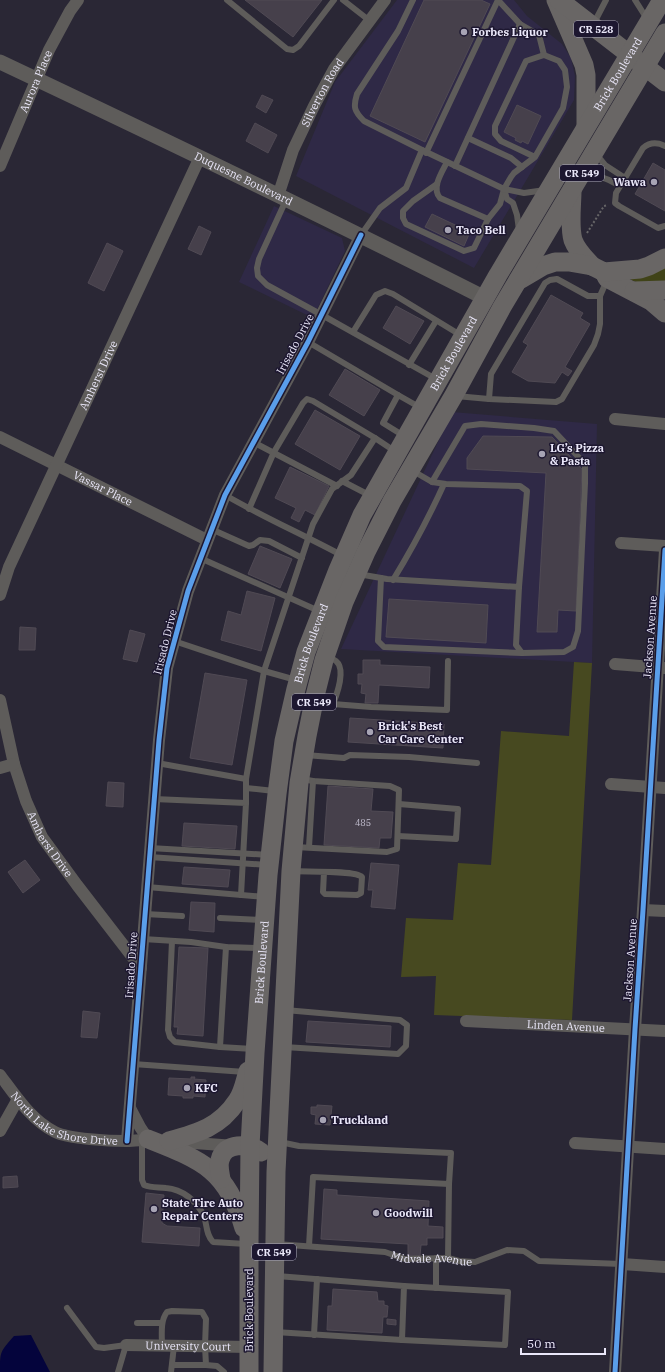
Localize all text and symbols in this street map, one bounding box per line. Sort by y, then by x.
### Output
road number: CR 528 [574,21,618,37]
place label: Forbes Liquor [472,25,549,39]
marker: Forbes Liquor [459,27,469,37]
street label: Brick Boulevard [590,35,645,114]
street label: Aurora Place [16,48,55,115]
street label: Silverton Road [298,55,347,129]
street label: Duquesne Boulevard [192,149,295,208]
road number: CR 549 [560,165,604,181]
place label: Wawa [613,175,646,189]
marker: Wawa [649,177,659,187]
place label: Taco Bell [456,223,506,237]
marker: Taco Bell [443,225,453,235]
street label: Irisado Drive [273,311,317,377]
street label: Brick Boulevard [427,313,480,393]
street label: Amherst Drive [76,338,121,412]
place label: LG’s Pizza & Pasta [550,441,604,468]
marker: LG’s Pizza & Pasta [537,449,547,459]
street label: Vassar Place [71,468,135,509]
street label: Jackson Avenue [640,595,660,679]
street label: Brick Boulevard [291,601,331,685]
street label: Irisado Drive [150,608,180,676]
road number: CR 549 [292,694,336,710]
place label: Brick's Best Car Care Center [378,719,464,746]
marker: Brick's Best Car Care Center [365,727,375,737]
street label: Amherst Drive [24,809,76,880]
house number: 485 [355,817,371,828]
street label: Jackson Avenue [620,918,640,1002]
street label: Brick Boulevard [252,920,272,1004]
street label: Irisado Drive [122,931,140,999]
street label: Linden Avenue [527,1017,605,1035]
place label: KFC [195,1081,218,1095]
marker: KFC [182,1083,192,1093]
street label: North Lake Shore Drive [8,1089,118,1148]
place label: Truckland [331,1113,388,1127]
marker: Truckland [318,1115,328,1125]
place label: State Tire Auto Repair Centers [162,1196,244,1223]
marker: State Tire Auto Repair Centers [149,1204,159,1214]
place label: Goodwill [384,1206,433,1220]
marker: Goodwill [371,1208,381,1218]
road number: CR 549 [252,1244,296,1260]
street label: Midvale Avenue [389,1248,473,1269]
street label: Brick Boulevard [242,1268,256,1352]
scale bar [521,1330,605,1356]
text: 50 m [527,1336,556,1351]
street label: University Court [145,1338,231,1354]

